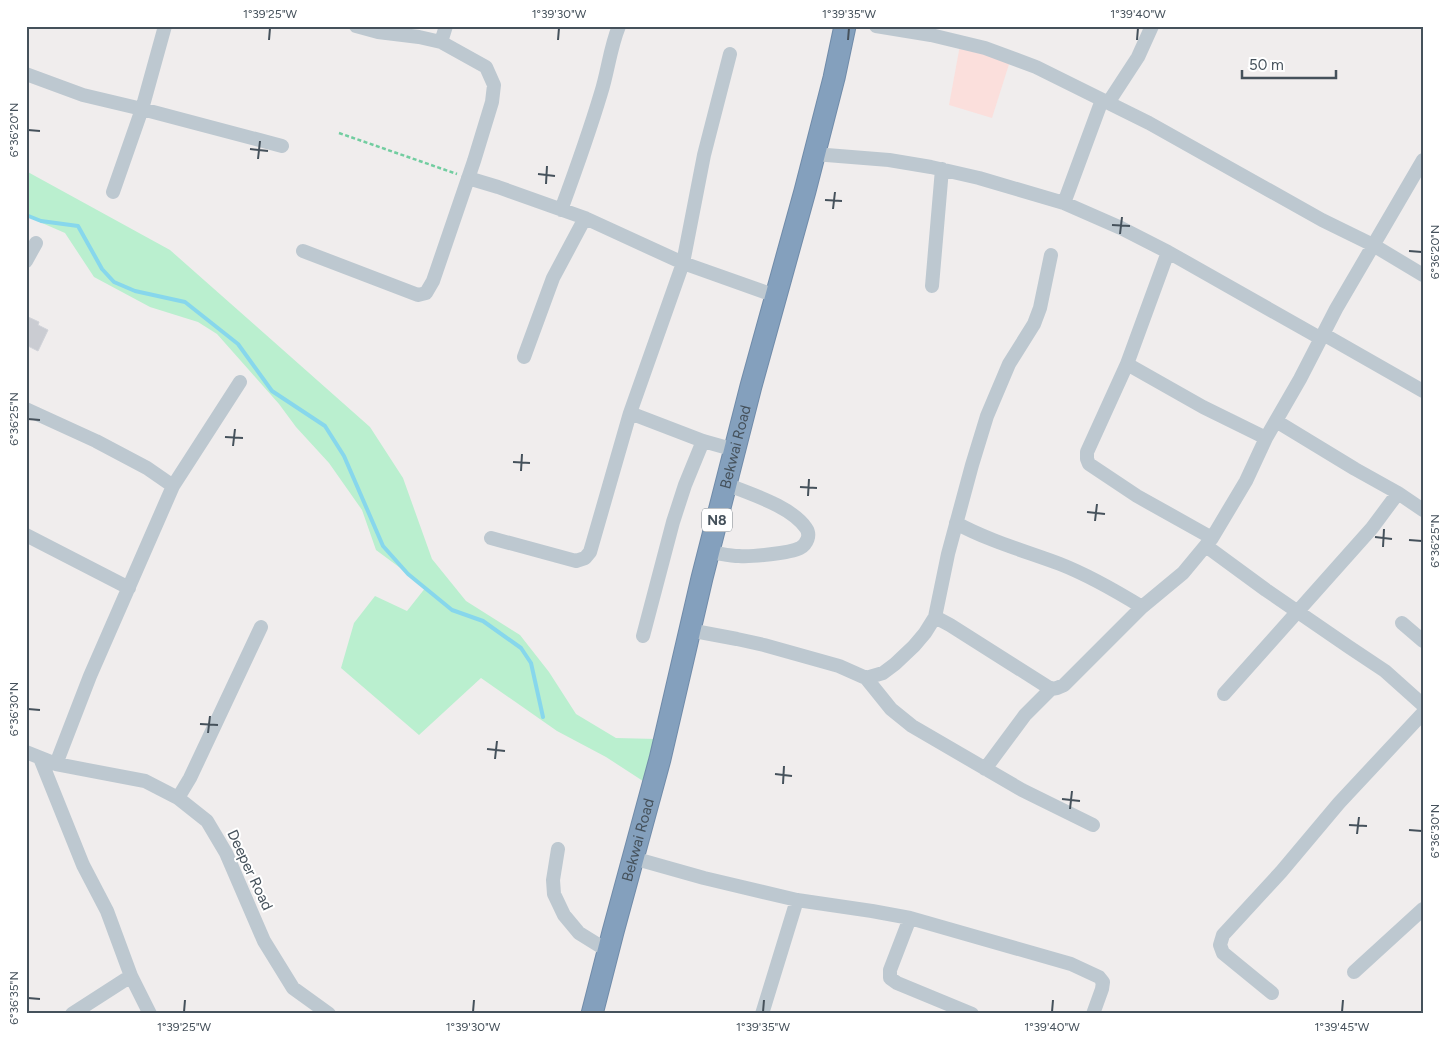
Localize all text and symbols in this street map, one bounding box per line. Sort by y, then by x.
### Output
text: 1°39'25"W [243,7,298,21]
text: 1°39'30"W [532,7,587,21]
text: 1°39'35"W [822,7,876,21]
text: 1°39'40"W [1110,7,1166,21]
scale bar [1242,48,1335,80]
text: 50 m [1249,56,1284,74]
text: 6°36'20"N [7,103,21,157]
text: 6°36'20"N [1428,225,1442,279]
text: 6°36'25"N [7,392,21,446]
street label: Bekwai Road [716,403,755,491]
road number: N8 [702,508,732,532]
text: 6°36'25"N [1428,514,1442,568]
text: 6°36'30"N [7,682,21,736]
street label: Bekwai Road [618,796,658,884]
text: 6°36'30"N [1428,804,1442,858]
street label: Deeper Road [223,827,277,913]
text: 6°36'35"N [7,971,21,1025]
text: 1°39'25"W [157,1020,212,1034]
text: 1°39'30"W [446,1020,501,1034]
text: 1°39'35"W [736,1020,790,1034]
text: 1°39'40"W [1024,1020,1080,1034]
text: 1°39'45"W [1315,1020,1370,1034]

